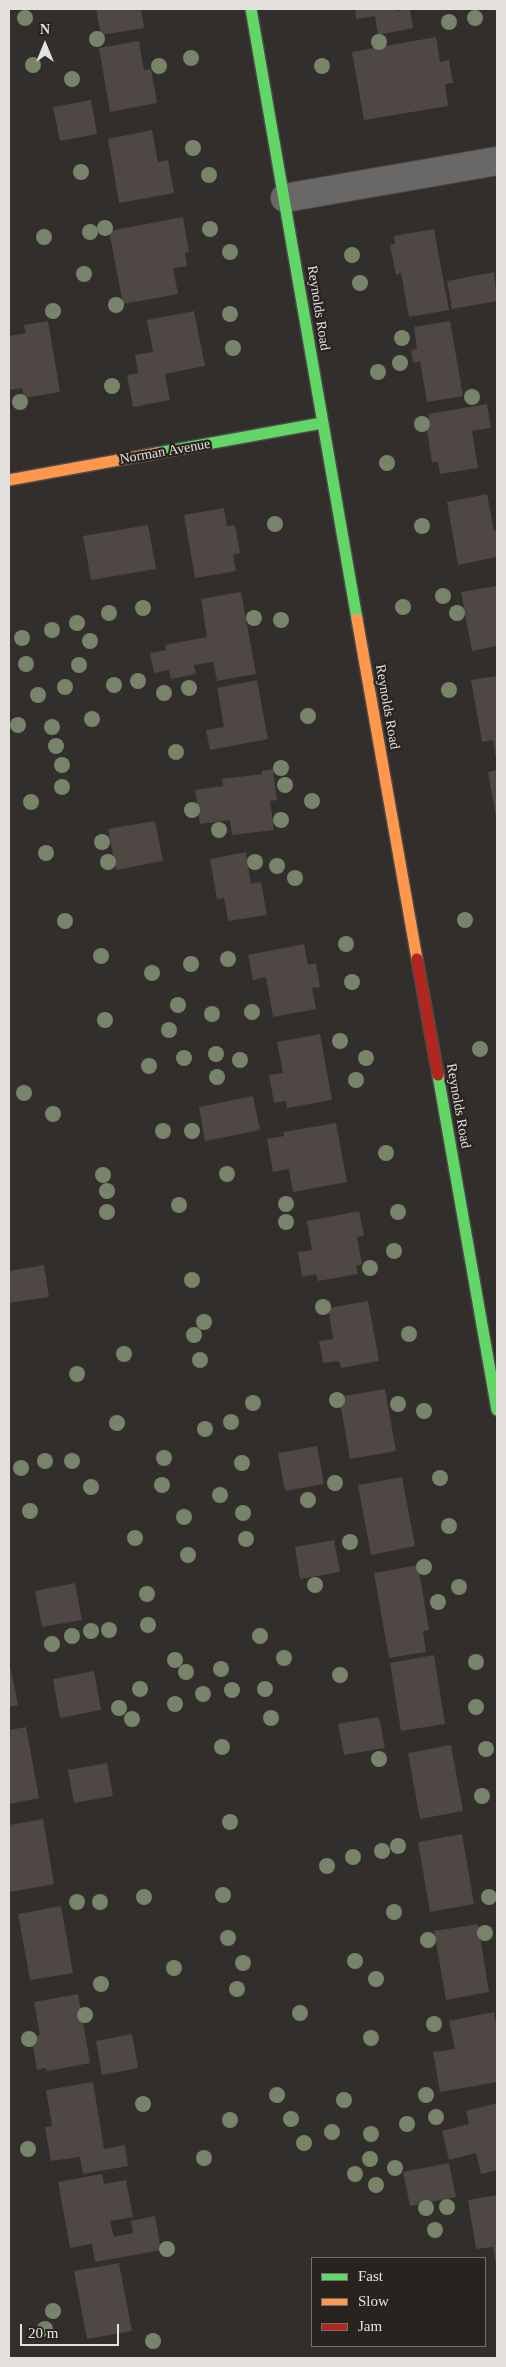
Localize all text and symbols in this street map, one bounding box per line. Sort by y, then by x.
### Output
north arrow [20,20,70,70]
text: N [40,22,50,37]
street label: Reynolds Road [303,264,333,352]
street label: Norman Avenue [118,436,212,468]
street label: Reynolds Road [371,663,403,751]
street label: Reynolds Road [442,1062,474,1150]
legend [311,2257,486,2347]
text: Fast [358,2268,383,2284]
text: Slow [358,2293,389,2309]
scale bar [22,2314,121,2346]
text: Jam [358,2318,382,2334]
text: 20 m [28,2325,58,2341]

